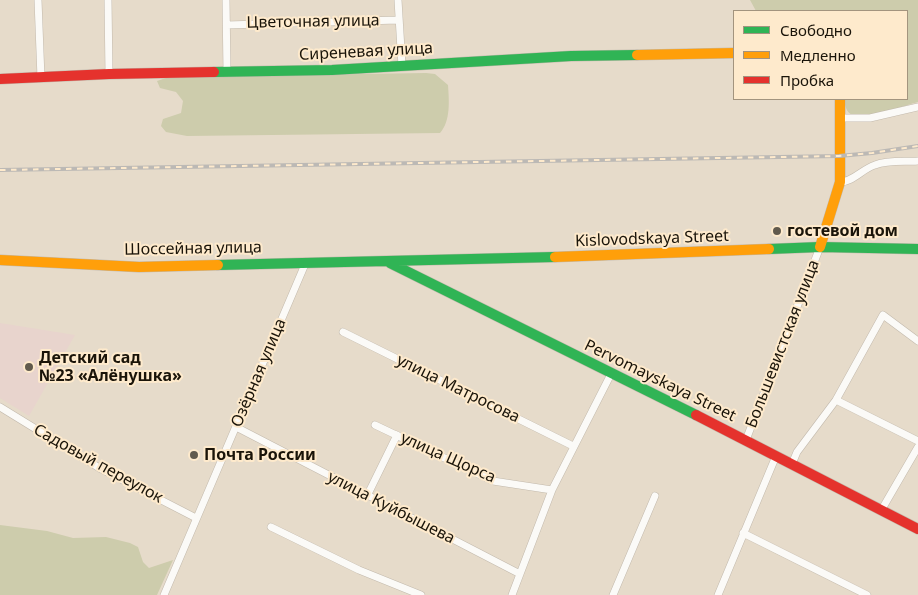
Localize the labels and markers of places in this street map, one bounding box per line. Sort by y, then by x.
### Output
place label: гостевой дом [787,221,898,241]
marker: гостевой дом [771,225,783,237]
place label: Детский сад №23 «Алёнушка» [39,348,182,386]
marker: Детский сад №23 «Алёнушка» [23,361,35,373]
place label: Почта России [204,445,316,465]
marker: Почта России [188,449,200,461]

